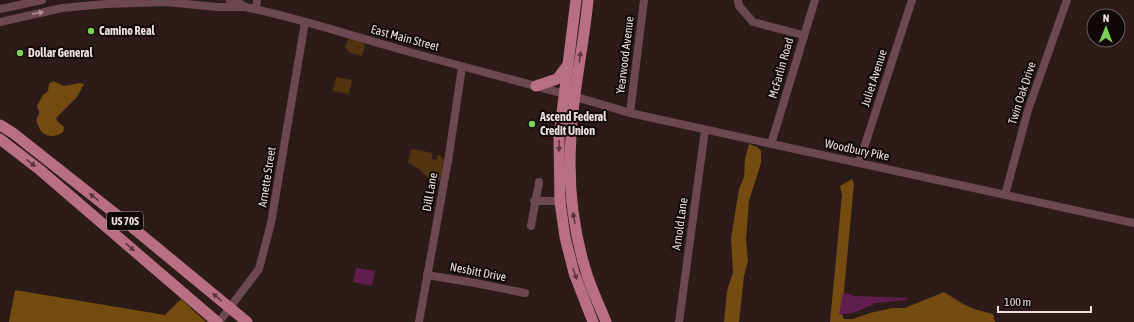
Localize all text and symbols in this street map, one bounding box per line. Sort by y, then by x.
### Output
north arrow [1086,8,1126,48]
one-way arrow [32,10,44,16]
text: N [1103,12,1110,24]
street label: Yearwood Avenue [613,15,637,95]
street label: East Main Street [369,22,441,54]
place label: Camino Real [99,24,156,38]
marker: Camino Real [86,26,96,36]
street label: McFarlin Road [766,36,796,100]
place label: Dollar General [28,46,93,60]
marker: Dollar General [15,48,25,58]
street label: Juliet Avenue [858,48,890,108]
one-way arrow [577,51,584,63]
street label: Twin Oak Drive [1005,60,1039,126]
place label: Ascend Federal Credit Union [539,110,607,138]
marker: Ascend Federal Credit Union [527,119,537,129]
street label: Woodbury Pike [823,136,891,164]
one-way arrow [555,140,562,152]
street label: Arnette Street [255,145,279,208]
one-way arrow [26,158,37,167]
street label: Dill Lane [420,172,440,212]
one-way arrow [89,193,100,202]
street label: Arnold Lane [669,197,691,251]
road number: US 70S [107,212,143,230]
one-way arrow [571,212,577,224]
one-way arrow [125,242,135,252]
street label: Nesbitt Drive [449,260,507,284]
one-way arrow [572,268,578,280]
scale bar [998,288,1091,314]
one-way arrow [211,293,222,302]
text: 100 m [1004,295,1031,309]

